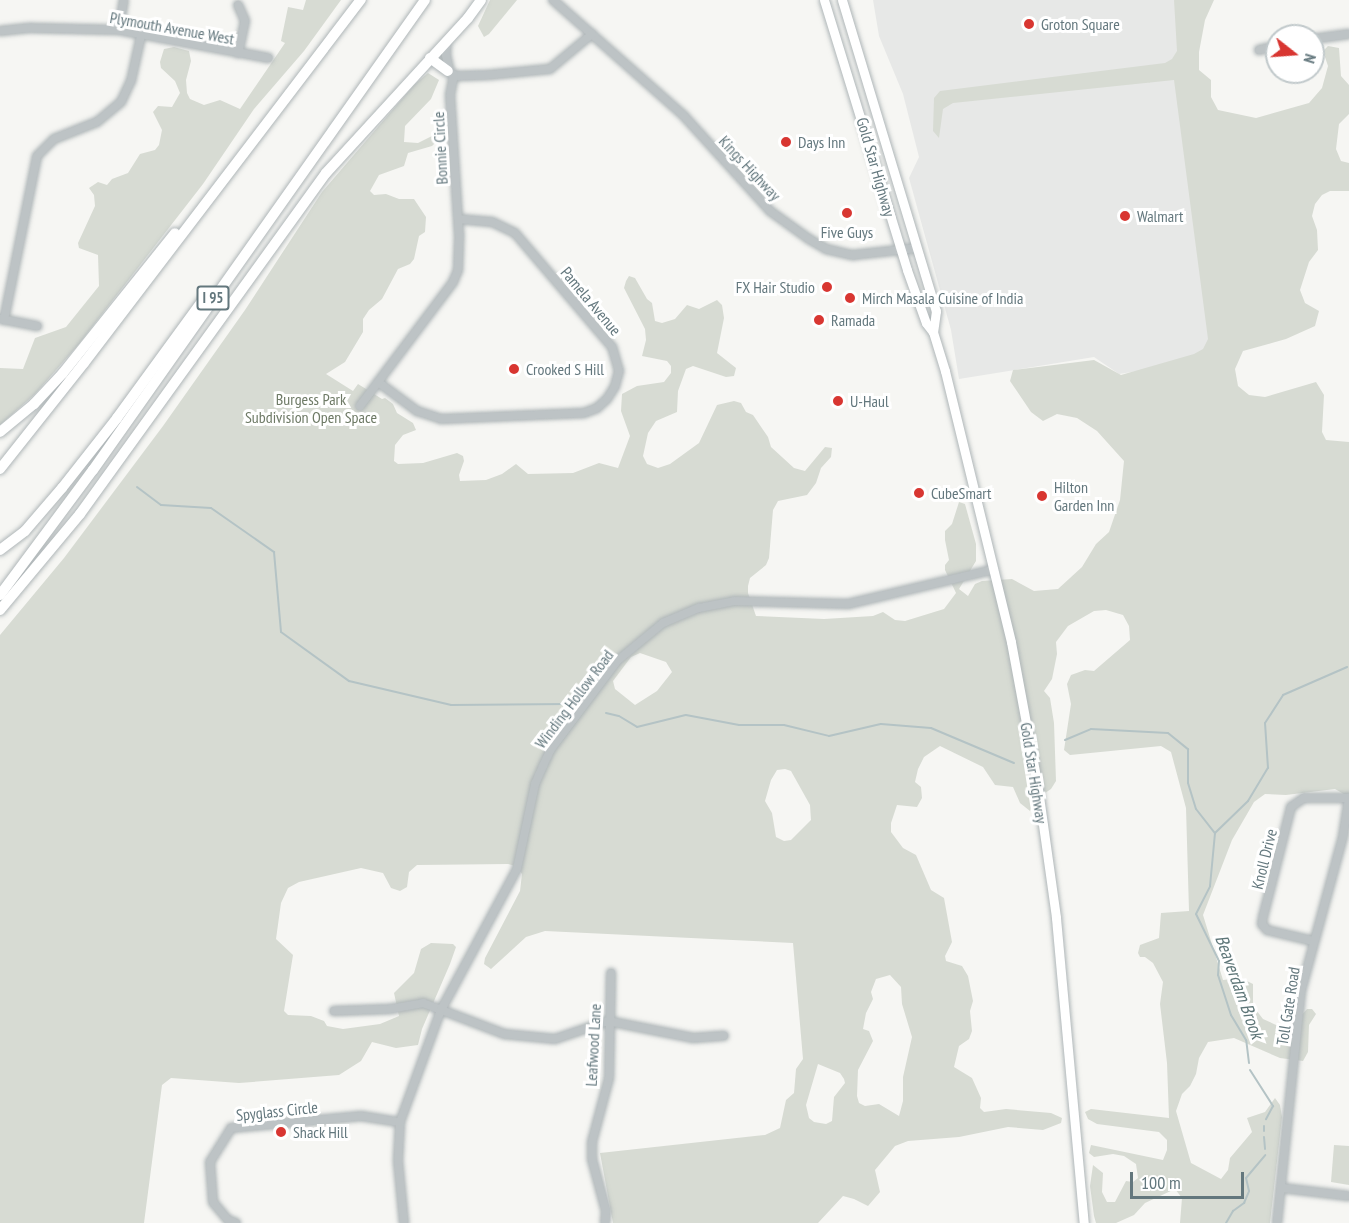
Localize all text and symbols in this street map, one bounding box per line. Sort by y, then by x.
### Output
street label: Plymouth Avenue West [108,8,236,48]
place label: Groton Square [1041,14,1120,34]
marker: Groton Square [1022,17,1036,31]
north arrow [1265,24,1325,84]
text: N [1299,52,1321,66]
street label: Bonnie Circle [428,111,452,185]
street label: Gold Star Highway [853,115,899,219]
street label: Kings Highway [715,131,785,205]
place label: Days Inn [798,132,845,152]
marker: Days Inn [779,135,793,149]
marker: Five Guys [840,206,854,220]
place label: Walmart [1137,206,1183,226]
marker: Walmart [1118,209,1132,223]
place label: Five Guys [821,222,873,242]
street label: Pamela Avenue [557,263,625,339]
place label: FX Hair Studio [735,277,815,297]
marker: FX Hair Studio [820,280,834,294]
road number: I 95 [196,286,230,310]
place label: Mirch Masala Cuisine of India [862,288,1023,308]
marker: Mirch Masala Cuisine of India [843,291,857,305]
place label: Ramada [831,310,875,330]
marker: Ramada [812,313,826,327]
place label: Crooked S Hill [526,359,604,379]
marker: Crooked S Hill [507,362,521,376]
park label: Burgess Park Subdivision Open Space [245,389,377,427]
place label: U-Haul [850,391,889,411]
marker: U-Haul [831,394,845,408]
place label: Hilton Garden Inn [1054,477,1114,515]
place label: CubeSmart [931,483,991,503]
marker: CubeSmart [912,486,926,500]
marker: Hilton Garden Inn [1035,489,1049,503]
street label: Winding Hollow Road [531,646,617,752]
street label: Gold Star Highway [1017,721,1051,825]
street label: Knoll Drive [1247,827,1281,891]
water label: Beaverdam Brook [1210,932,1268,1042]
street label: Toll Gate Road [1272,965,1304,1047]
street label: Leafwood Lane [581,1003,605,1087]
street label: Spyglass Circle [235,1097,319,1125]
place label: Shack Hill [293,1122,348,1142]
marker: Shack Hill [274,1125,288,1139]
scale bar [1133,1160,1247,1198]
text: 100 m [1141,1171,1181,1194]

